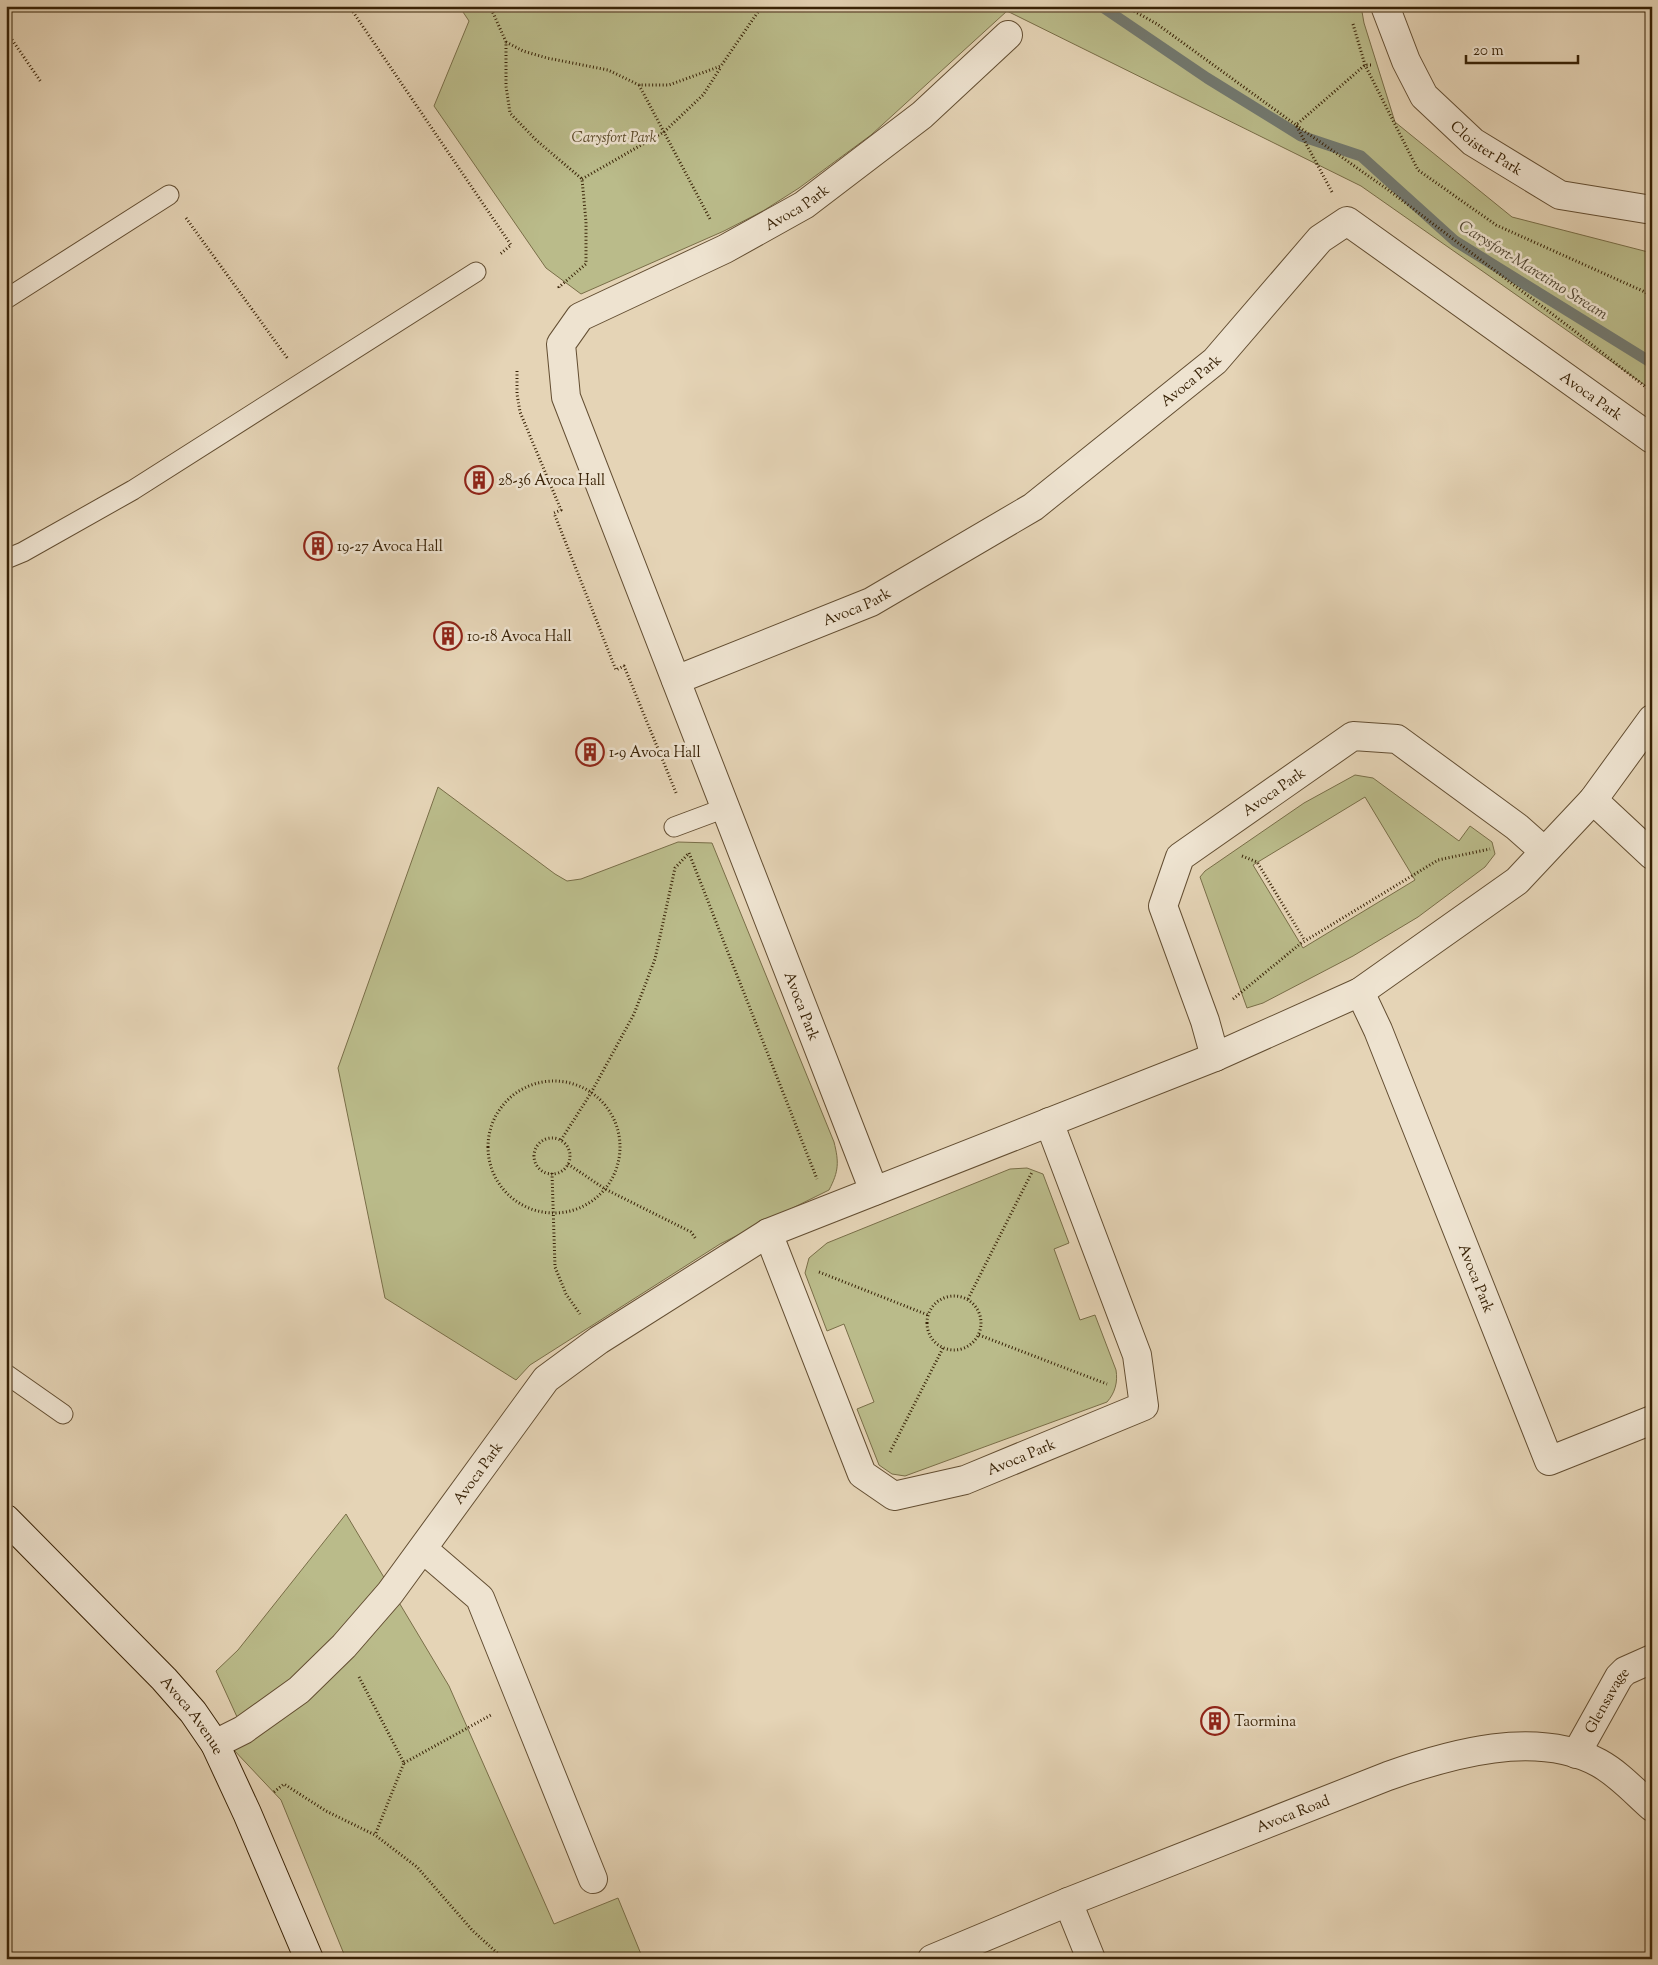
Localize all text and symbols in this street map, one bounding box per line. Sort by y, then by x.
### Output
scale bar [1466,32,1578,64]
text: 20 m [1473,41,1504,62]
street label: Cloister Park [1445,117,1526,182]
park label: Carysfort Park [571,128,657,149]
street label: Avoca Park [761,180,834,237]
water label: Carysfort-Maretimo Stream [1454,216,1612,327]
street label: Avoca Park [1157,351,1227,413]
street label: Avoca Park [1555,367,1626,427]
building icon: 28-36 Avoca Hall [464,465,494,495]
place label: 28-36 Avoca Hall [498,471,605,492]
building icon: 19-27 Avoca Hall [303,531,333,561]
place label: 19-27 Avoca Hall [337,537,443,558]
street label: Avoca Park [820,583,895,632]
building icon: 10-18 Avoca Hall [433,621,463,651]
place label: 10-18 Avoca Hall [467,627,572,648]
building icon: 1-9 Avoca Hall [575,737,605,767]
place label: 1-9 Avoca Hall [609,743,701,764]
street label: Avoca Park [1239,763,1310,822]
street label: Avoca Park [778,969,823,1044]
street label: Avoca Park [1452,1241,1498,1316]
street label: Avoca Park [984,1435,1059,1482]
street label: Avoca Park [449,1438,509,1509]
street label: Glensavage [1580,1663,1635,1738]
street label: Avoca Avenue [154,1672,228,1758]
building icon: Taormina [1200,1706,1230,1736]
place label: Taormina [1234,1712,1296,1733]
street label: Avoca Road [1253,1791,1334,1839]

